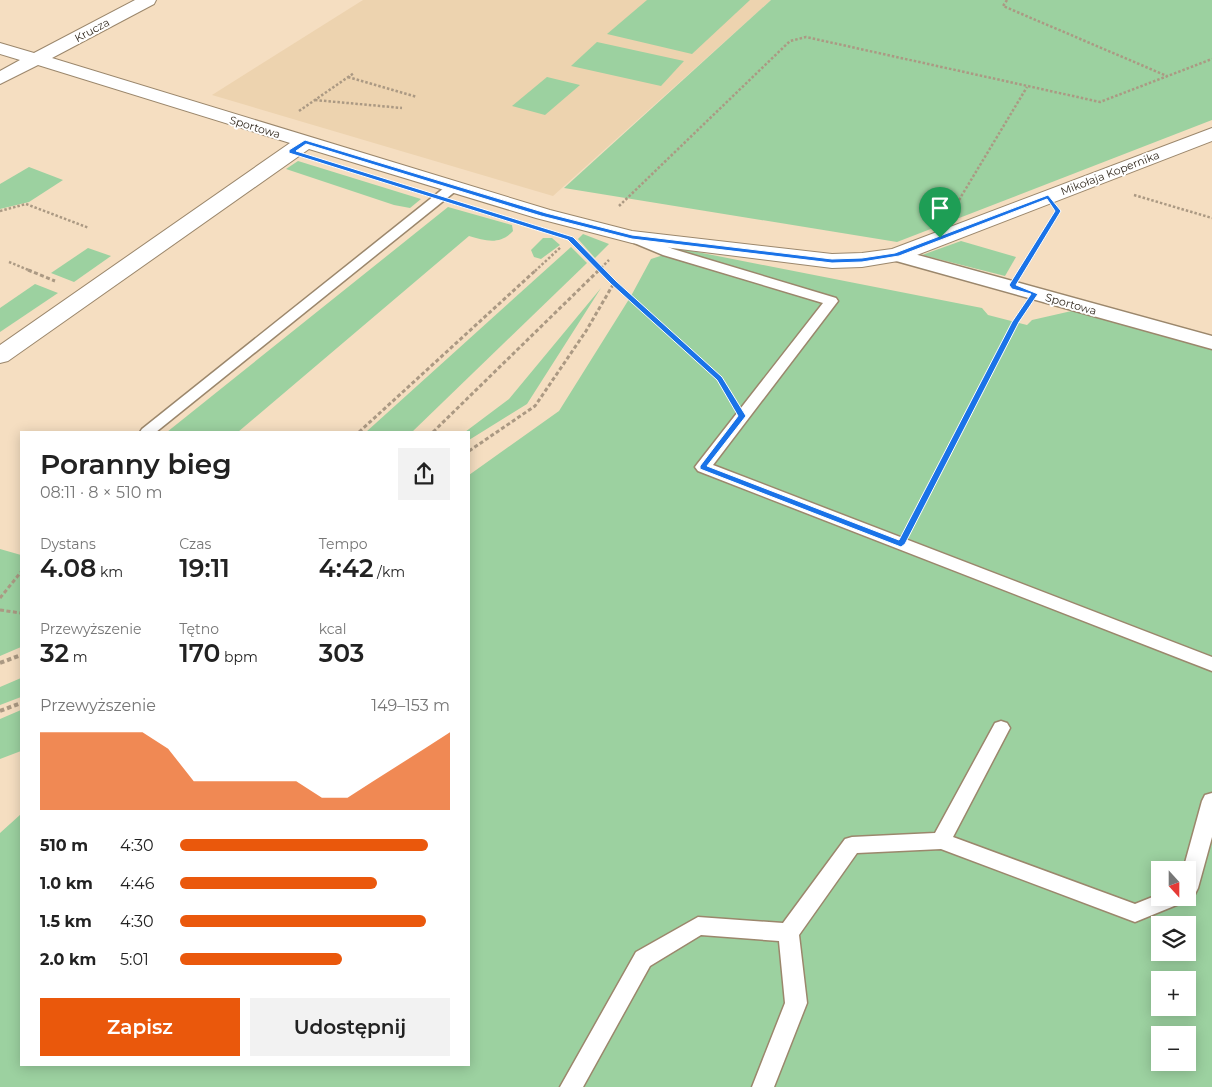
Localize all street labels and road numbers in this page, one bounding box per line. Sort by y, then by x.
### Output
street label: Krucza [72,15,112,45]
street label: Sportowa [228,113,282,141]
street label: Mikołaja Kopernika [1059,148,1161,198]
street label: Sportowa [1044,290,1098,318]

